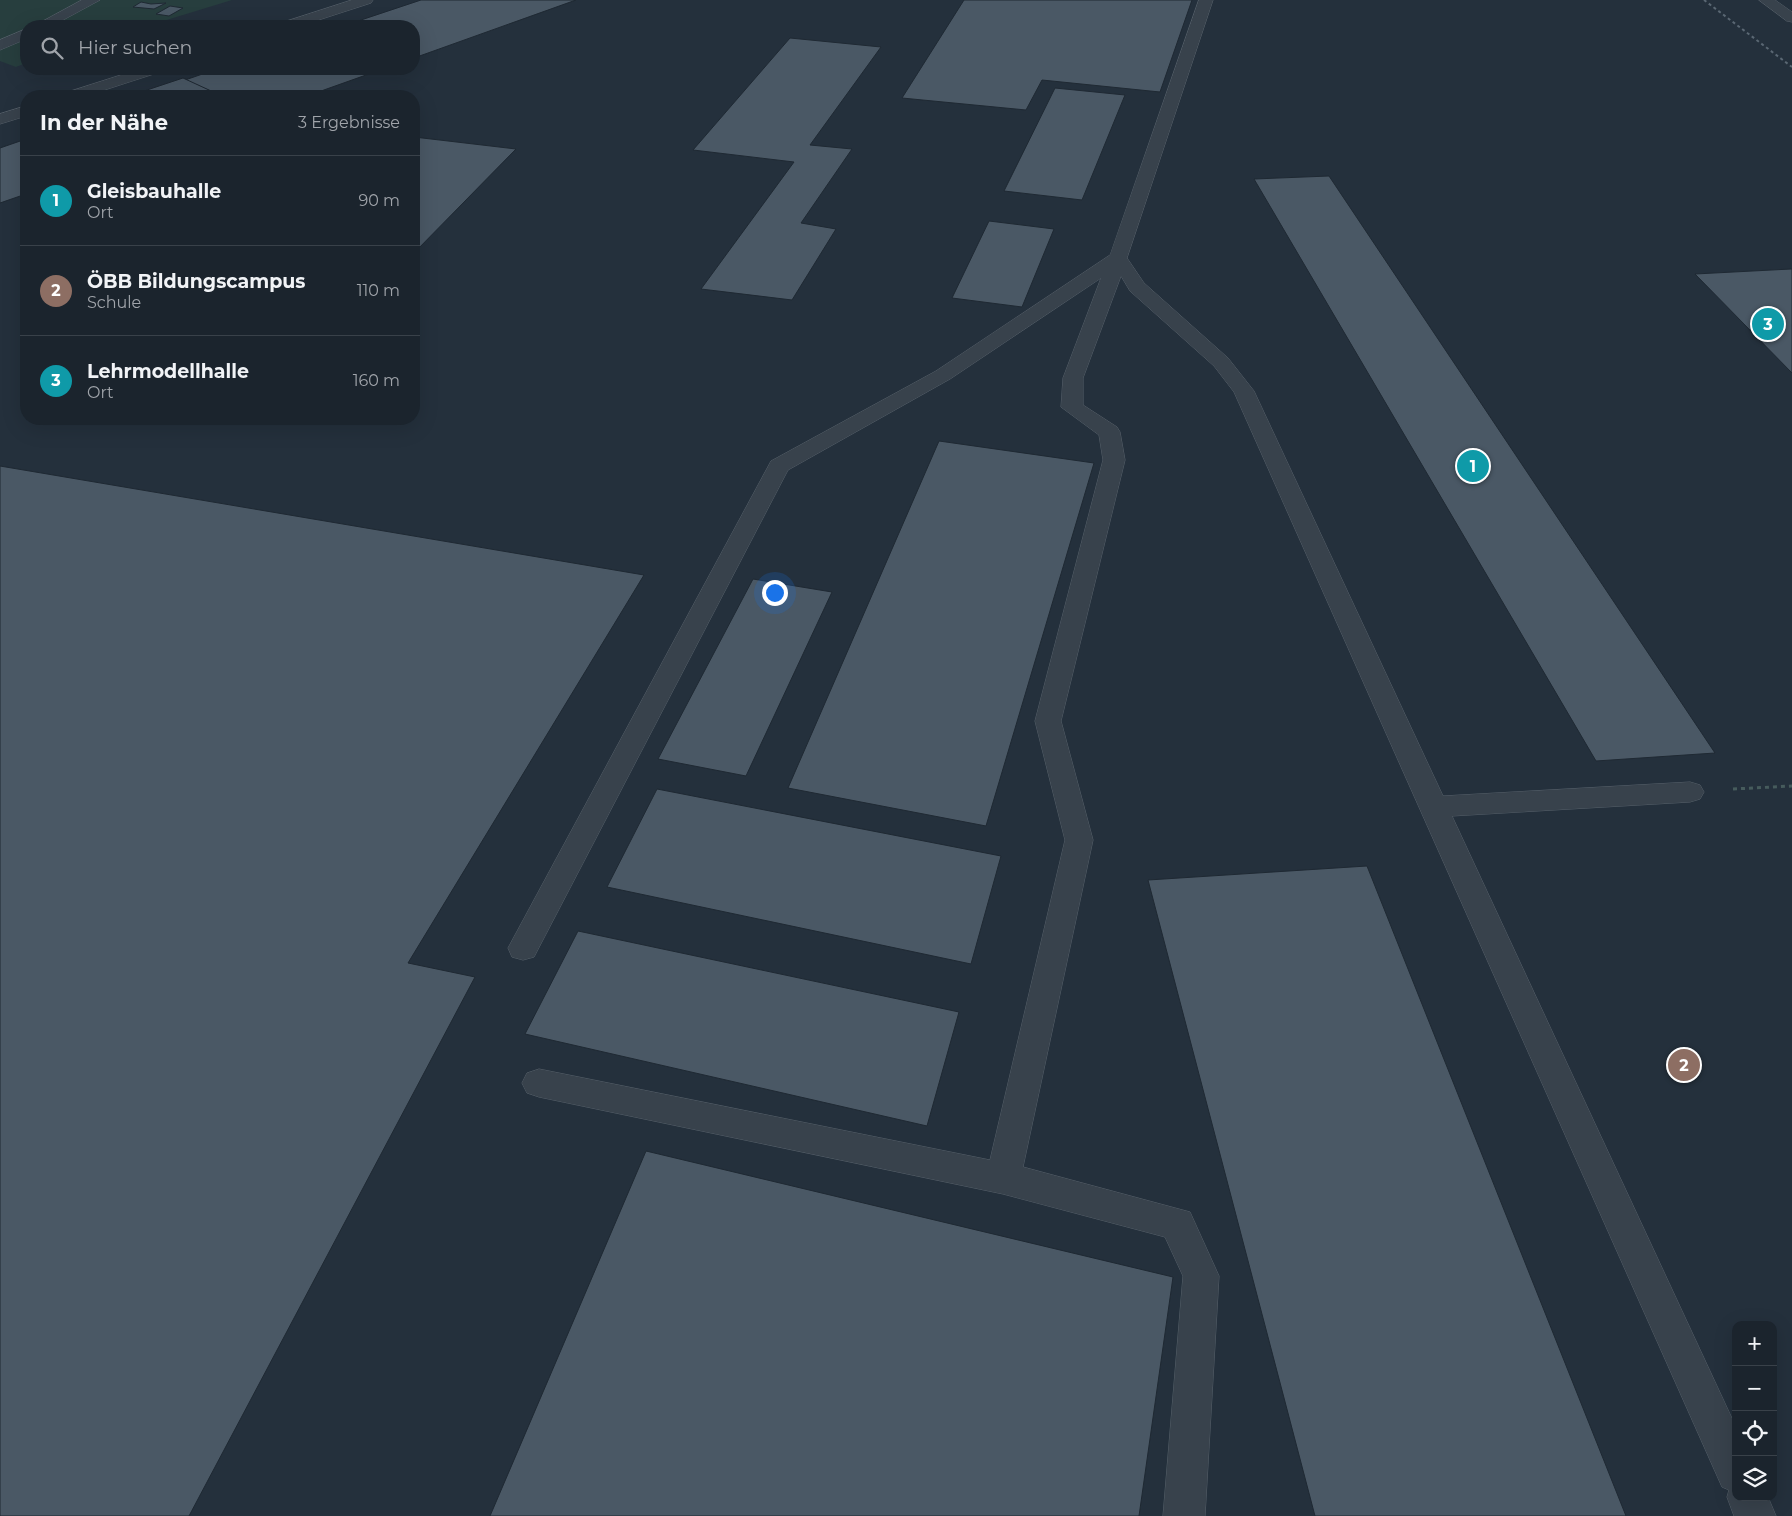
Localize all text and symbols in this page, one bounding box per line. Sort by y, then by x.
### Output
search box [20,20,420,75]
icon: search [38,34,66,62]
text: Hier suchen [78,36,192,59]
text: In der Nähe [40,110,168,135]
text: 3 Ergebnisse [298,113,400,132]
text: Gleisbauhalle [87,180,221,203]
text: 1 [53,191,59,210]
text: 90 m [358,191,400,210]
text: Ort [87,203,114,222]
text: ÖBB Bildungscampus [87,270,305,293]
text: 2 [51,281,61,300]
text: 110 m [357,281,400,300]
text: Schule [87,293,141,312]
pin: 3 [1752,305,1784,343]
text: Lehrmodellhalle [87,360,249,383]
text: 3 [51,371,61,390]
text: 160 m [353,371,400,390]
text: Ort [87,383,114,402]
pin: 1 [1457,447,1489,485]
your location [762,580,788,606]
pin: 2 [1668,1046,1700,1084]
map controls [1732,1321,1777,1501]
button: + [1732,1321,1777,1366]
button: − [1732,1366,1777,1411]
button: locate [1732,1411,1777,1456]
button: layers [1732,1456,1777,1501]

